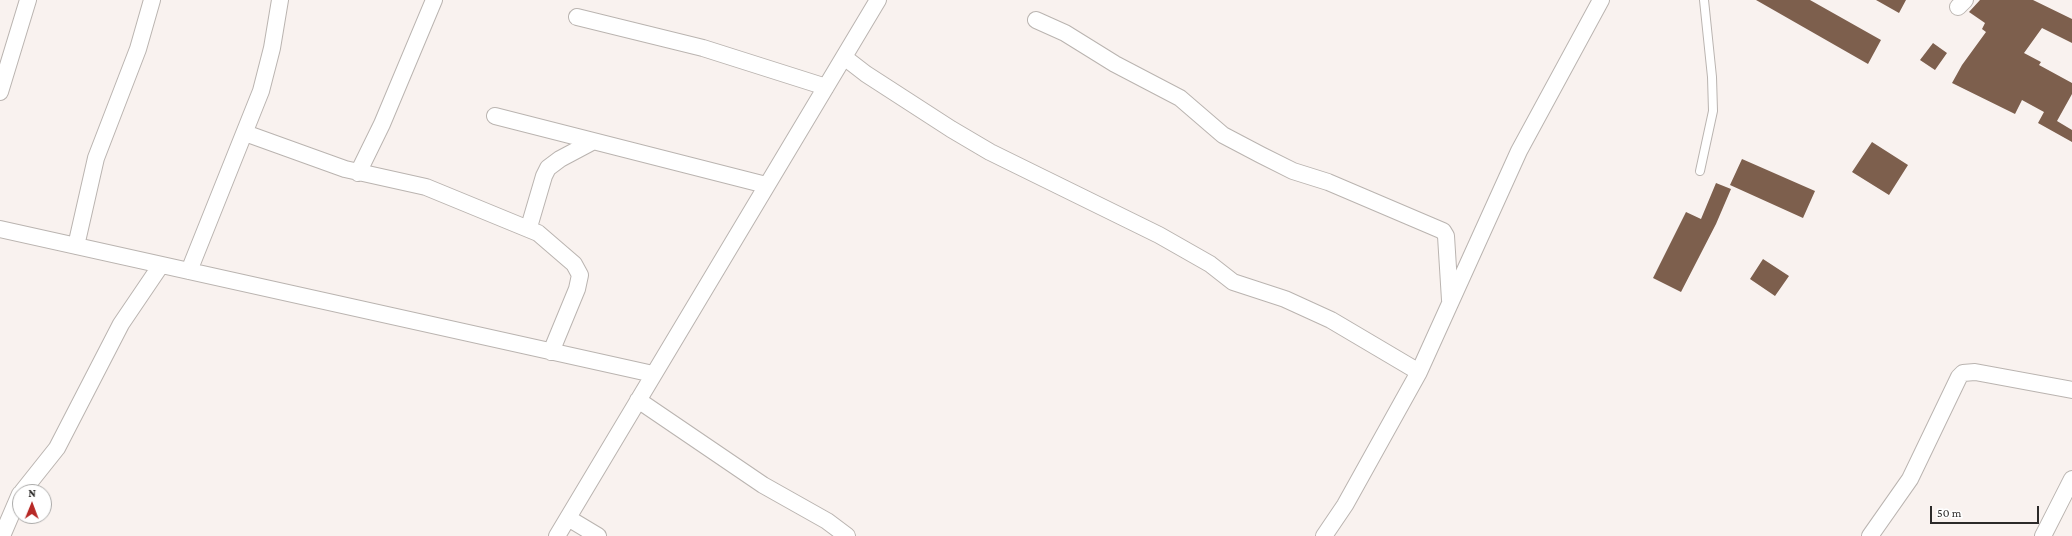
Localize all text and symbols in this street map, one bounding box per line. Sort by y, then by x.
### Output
north arrow [12,484,52,524]
text: N [28,487,36,499]
scale bar [1932,498,2041,524]
text: 50 m [1937,506,1961,520]

